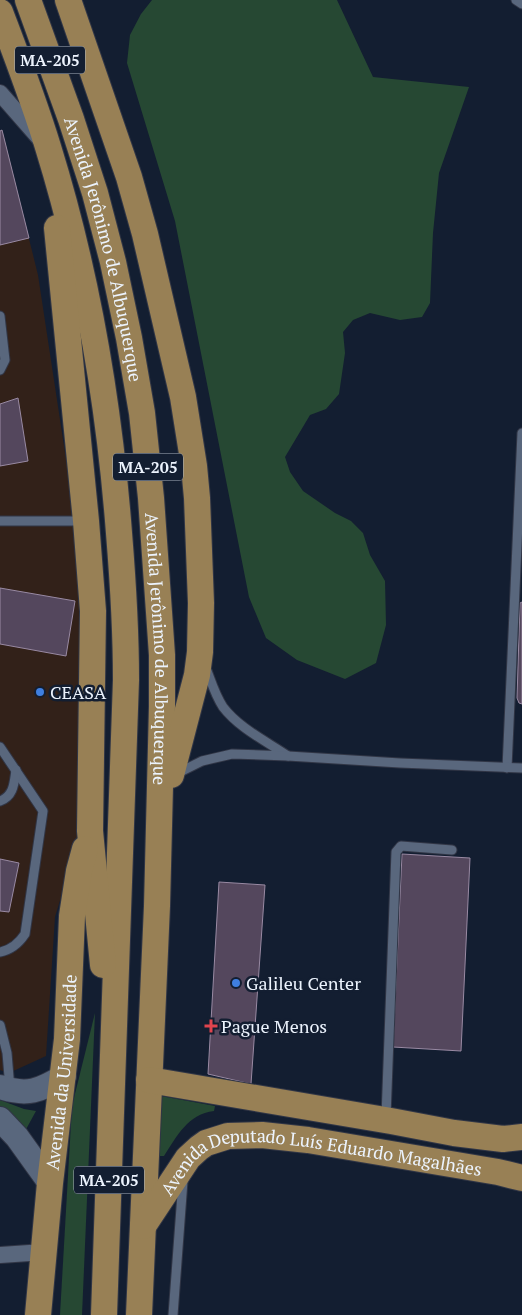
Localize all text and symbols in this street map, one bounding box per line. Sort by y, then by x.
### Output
road number: MA-205 [15,46,85,74]
street label: Avenida Jerônimo de Albuquerque [59,113,148,384]
road number: MA-205 [113,454,183,481]
street label: Avenida Jerônimo de Albuquerque [140,512,174,786]
place label: CEASA [50,680,107,704]
marker: CEASA [34,686,46,698]
place label: Galileu Center [246,971,361,995]
street label: Avenida da Universidade [40,974,82,1171]
marker: Galileu Center [230,977,242,989]
place label: Pague Menos [221,1014,327,1038]
marker: Pague Menos [205,1020,217,1032]
street label: Avenida Deputado Luís Eduardo Magalhães [155,1123,484,1200]
road number: MA-205 [74,1166,144,1194]

